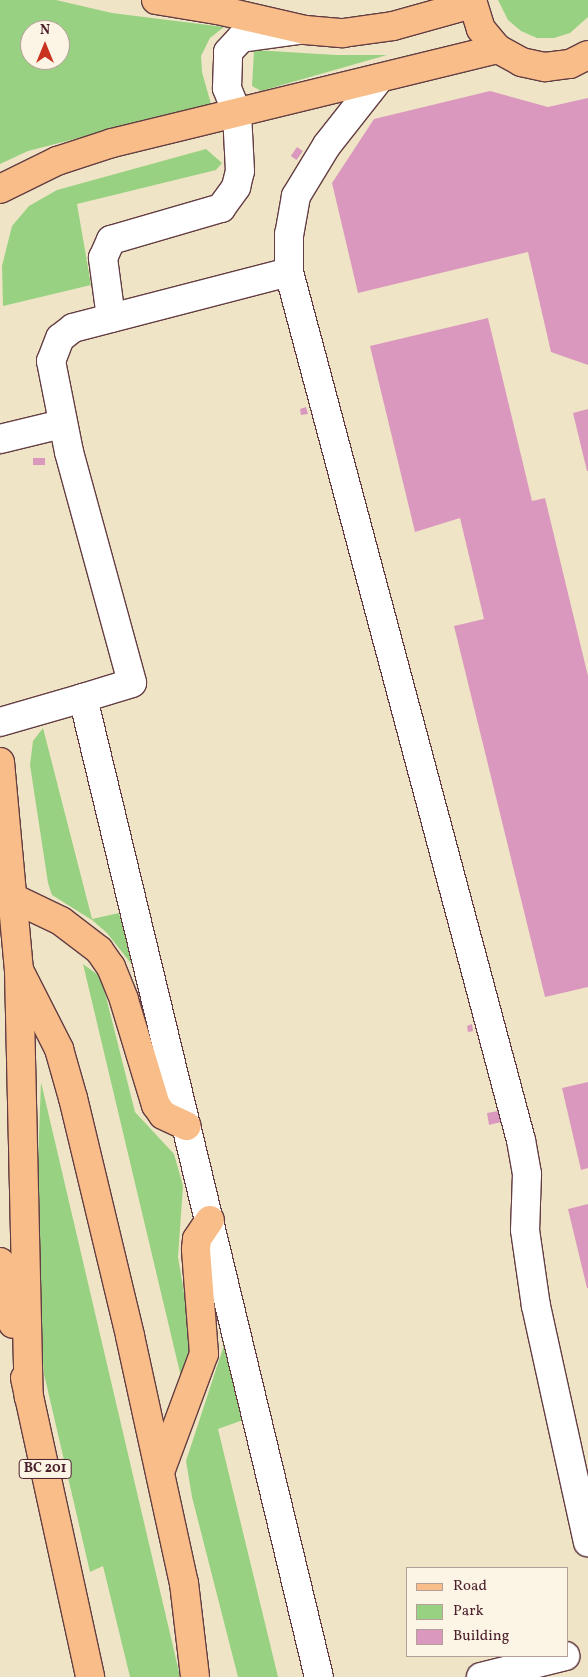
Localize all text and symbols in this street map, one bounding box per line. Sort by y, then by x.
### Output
north arrow [20,20,70,70]
text: N [40,21,50,40]
road number: BC 201 [18,1458,72,1480]
legend [406,1567,568,1657]
text: Road [453,1576,487,1597]
text: Park [453,1601,484,1622]
text: Building [453,1626,509,1647]

